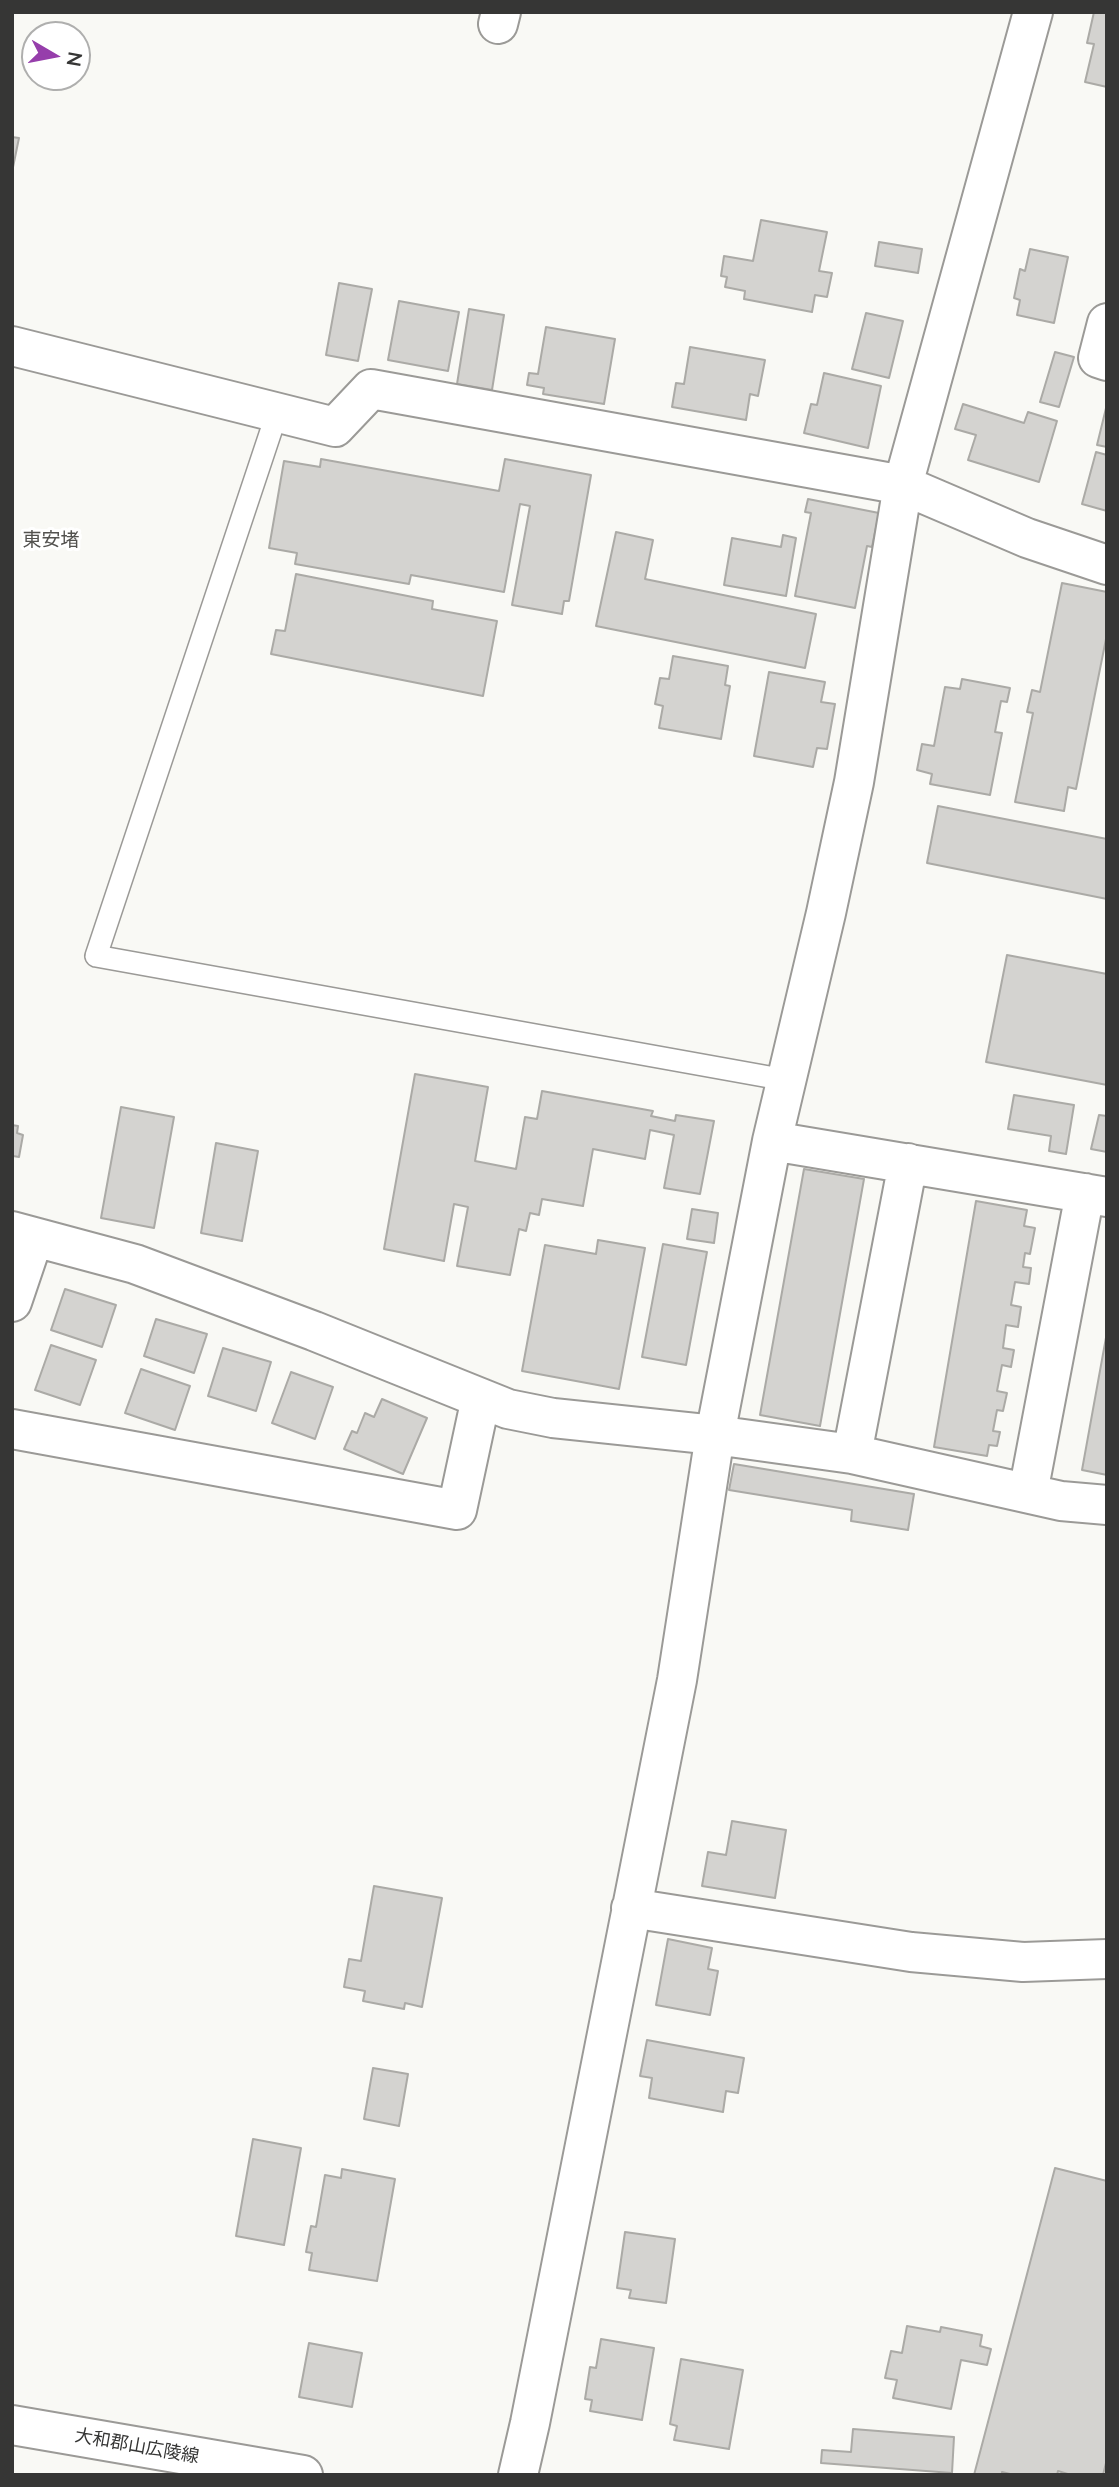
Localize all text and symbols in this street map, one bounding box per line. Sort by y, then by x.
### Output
north arrow [21,21,91,91]
text: N [63,50,88,69]
district label: 東安堵 [23,529,79,551]
street label: 大和郡山広陵線 [73,2424,201,2468]

